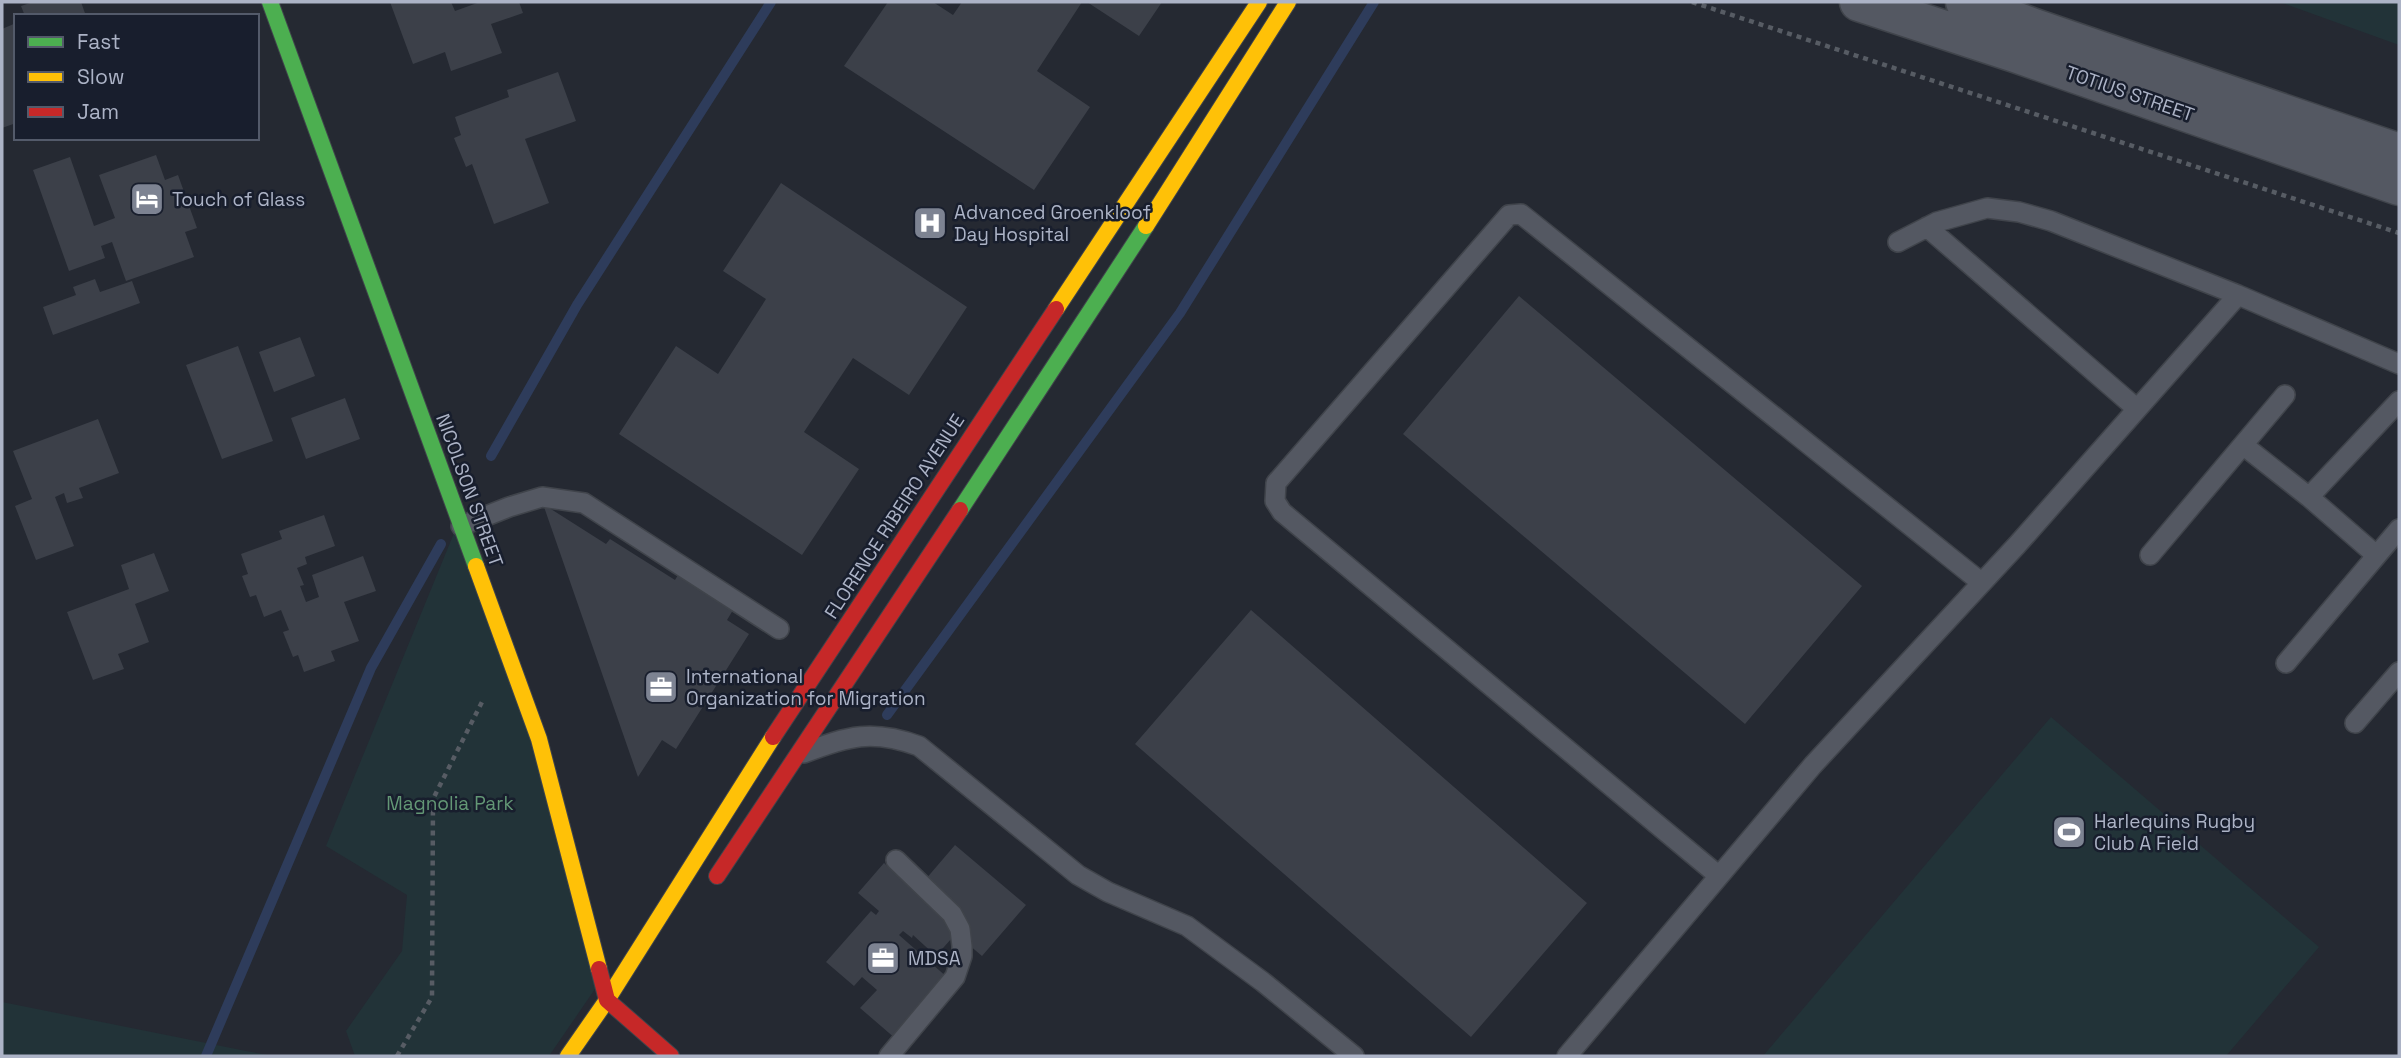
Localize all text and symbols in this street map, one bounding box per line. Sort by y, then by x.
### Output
legend [14,14,259,140]
text: Fast [77,28,121,55]
street label: TOTIUS STREET [2062,60,2197,127]
text: Slow [77,63,125,90]
text: Jam [77,98,119,125]
hotel icon: Touch of Glass [128,180,166,218]
place label: Touch of Glass [172,187,305,212]
place label: Advanced Groenkloof Day Hospital [954,200,1151,247]
hospital icon: Advanced Groenkloof Day Hospital [911,204,949,242]
street label: FLORENCE RIBEIRO AVENUE [819,409,970,623]
street label: NICOLSON STREET [430,410,509,570]
place label: International Organization for Migration [686,664,926,711]
office icon: International Organization for Migration [642,668,680,706]
park label: Magnolia Park [386,791,514,816]
place label: Harlequins Rugby Club A Field [2094,809,2255,856]
sports icon: Harlequins Rugby Club A Field [2050,813,2088,851]
office icon: MDSA [864,939,902,977]
place label: MDSA [908,946,961,971]

